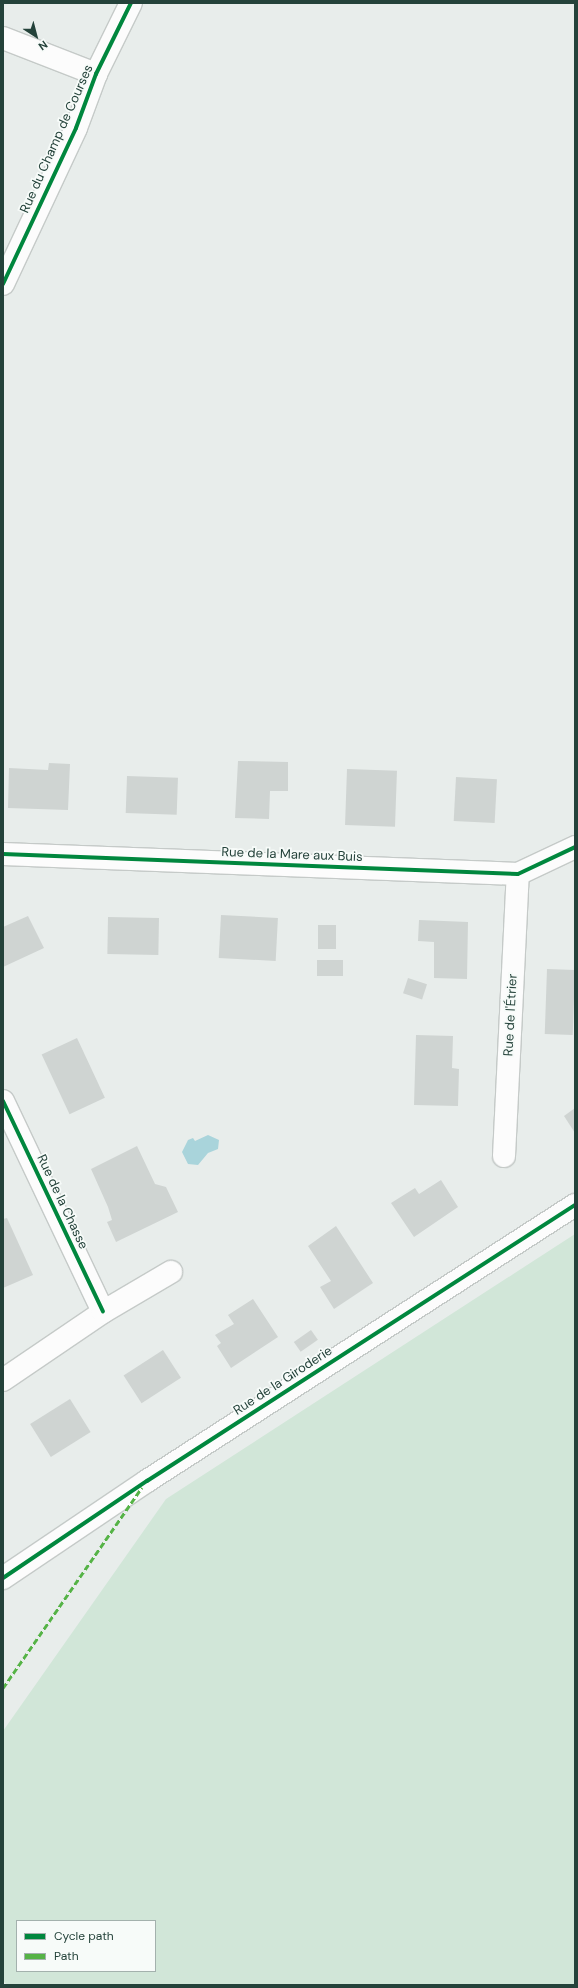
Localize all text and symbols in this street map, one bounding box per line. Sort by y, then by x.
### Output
north arrow [16,16,56,56]
text: N [36,38,50,54]
street label: Rue du Champ de Courses [17,62,97,216]
street label: Rue de la Mare aux Buis [221,845,363,865]
street label: Rue de l'Étrier [501,973,521,1057]
street label: Rue de la Chasse [33,1152,91,1252]
street label: Rue de la Giroderie [231,1343,335,1419]
legend [16,1920,156,1972]
text: Cycle path [54,1928,114,1944]
text: Path [54,1948,79,1964]

